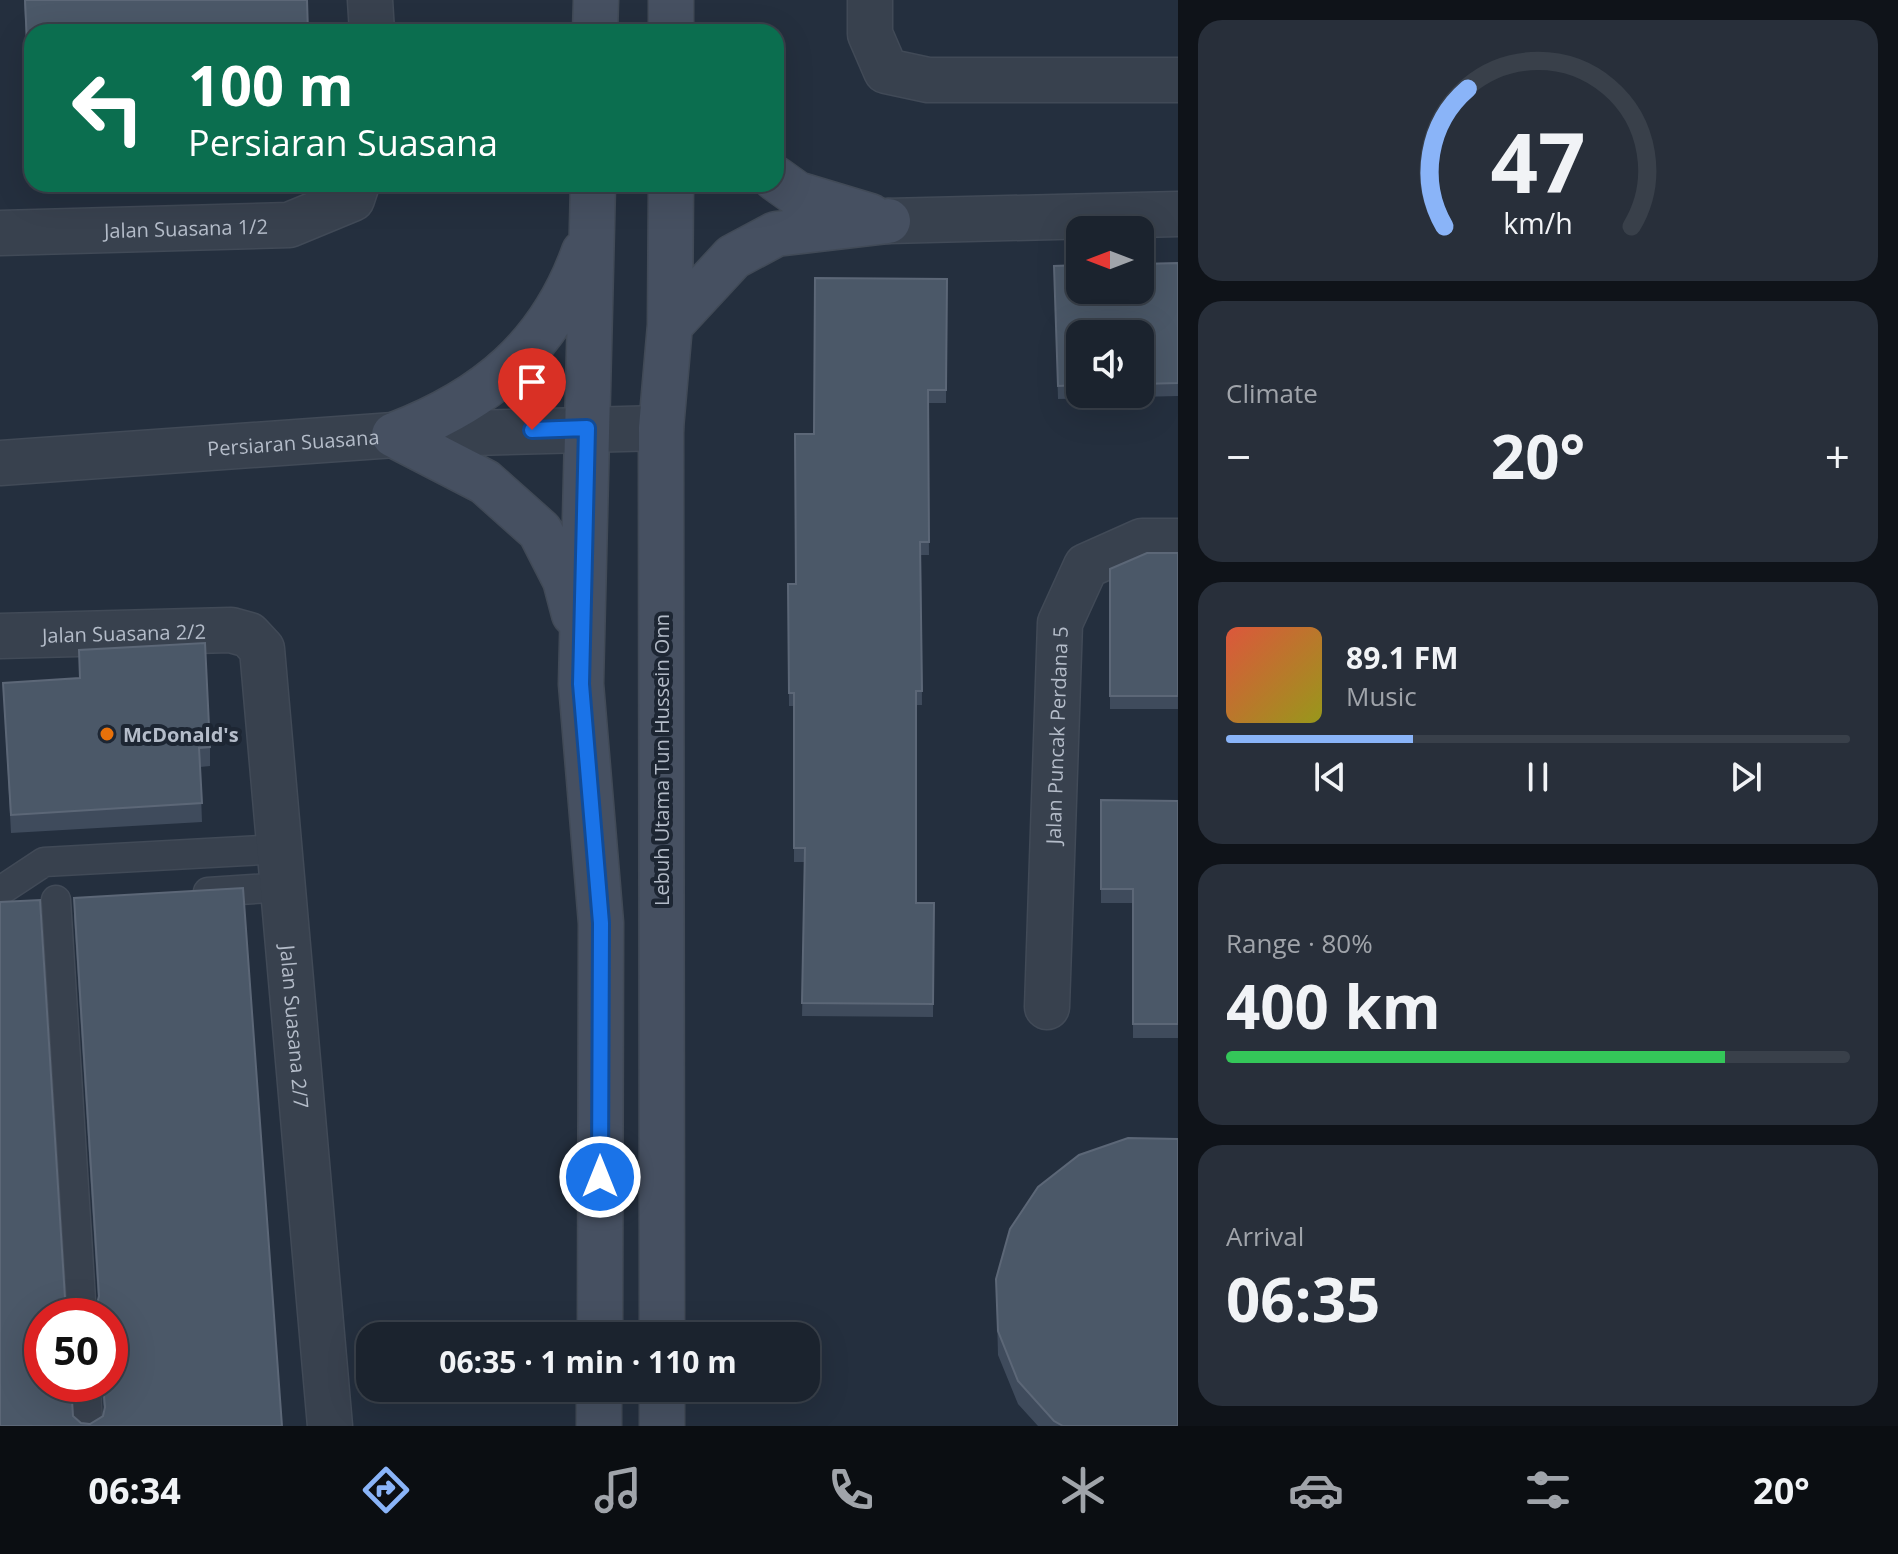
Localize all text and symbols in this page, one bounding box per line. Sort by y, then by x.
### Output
text: 100 m [188,46,354,122]
icon: left [56,56,160,160]
text: 47 [1490,103,1586,216]
text: Persiaran Suasana [188,118,498,167]
text: km/h [1503,203,1573,242]
street label: Jalan Suasana 1/2 [102,212,268,244]
north arrow [1066,216,1154,304]
map controls [1066,216,1154,408]
button: sound [1066,320,1154,408]
pin [498,348,566,430]
icon: arrive [510,360,554,404]
text: Climate [1226,375,1318,411]
text: 20° [1491,415,1585,497]
street label: Persiaran Suasana [206,423,380,462]
text: − [1226,426,1251,486]
text: + [1825,426,1850,486]
street label: Lebuh Utama Tun Hussein Onn [648,614,675,906]
street label: Jalan Suasana 2/2 [40,617,206,648]
street label: Jalan Puncak Perdana 5 [1039,626,1073,847]
text: 89.1 FM [1346,637,1459,678]
text: Music [1346,678,1417,714]
place label: McDonald's [123,721,239,748]
marker: McDonald's [98,725,116,743]
icon: previous [1308,755,1352,799]
icon: pause [1516,755,1560,799]
icon: next [1724,755,1768,799]
text: Range · 80% [1226,925,1373,961]
street label: Jalan Suasana 2/7 [274,942,316,1110]
text: 400 km [1226,965,1441,1047]
position arrow [558,1135,642,1219]
text: Arrival [1226,1218,1304,1254]
text: 06:35 [1226,1258,1380,1340]
speed limit sign: 50 [24,1298,128,1402]
text: 06:35 · 1 min · 110 m [439,1341,737,1382]
icon: directions [358,1462,414,1518]
icon: music [590,1462,646,1518]
icon: phone [823,1462,879,1518]
icon: climate [1055,1462,1111,1518]
icon: car [1288,1462,1344,1518]
icon: filters [1520,1462,1576,1518]
text: 06:34 [88,1466,181,1515]
text: 20° [1753,1466,1810,1515]

